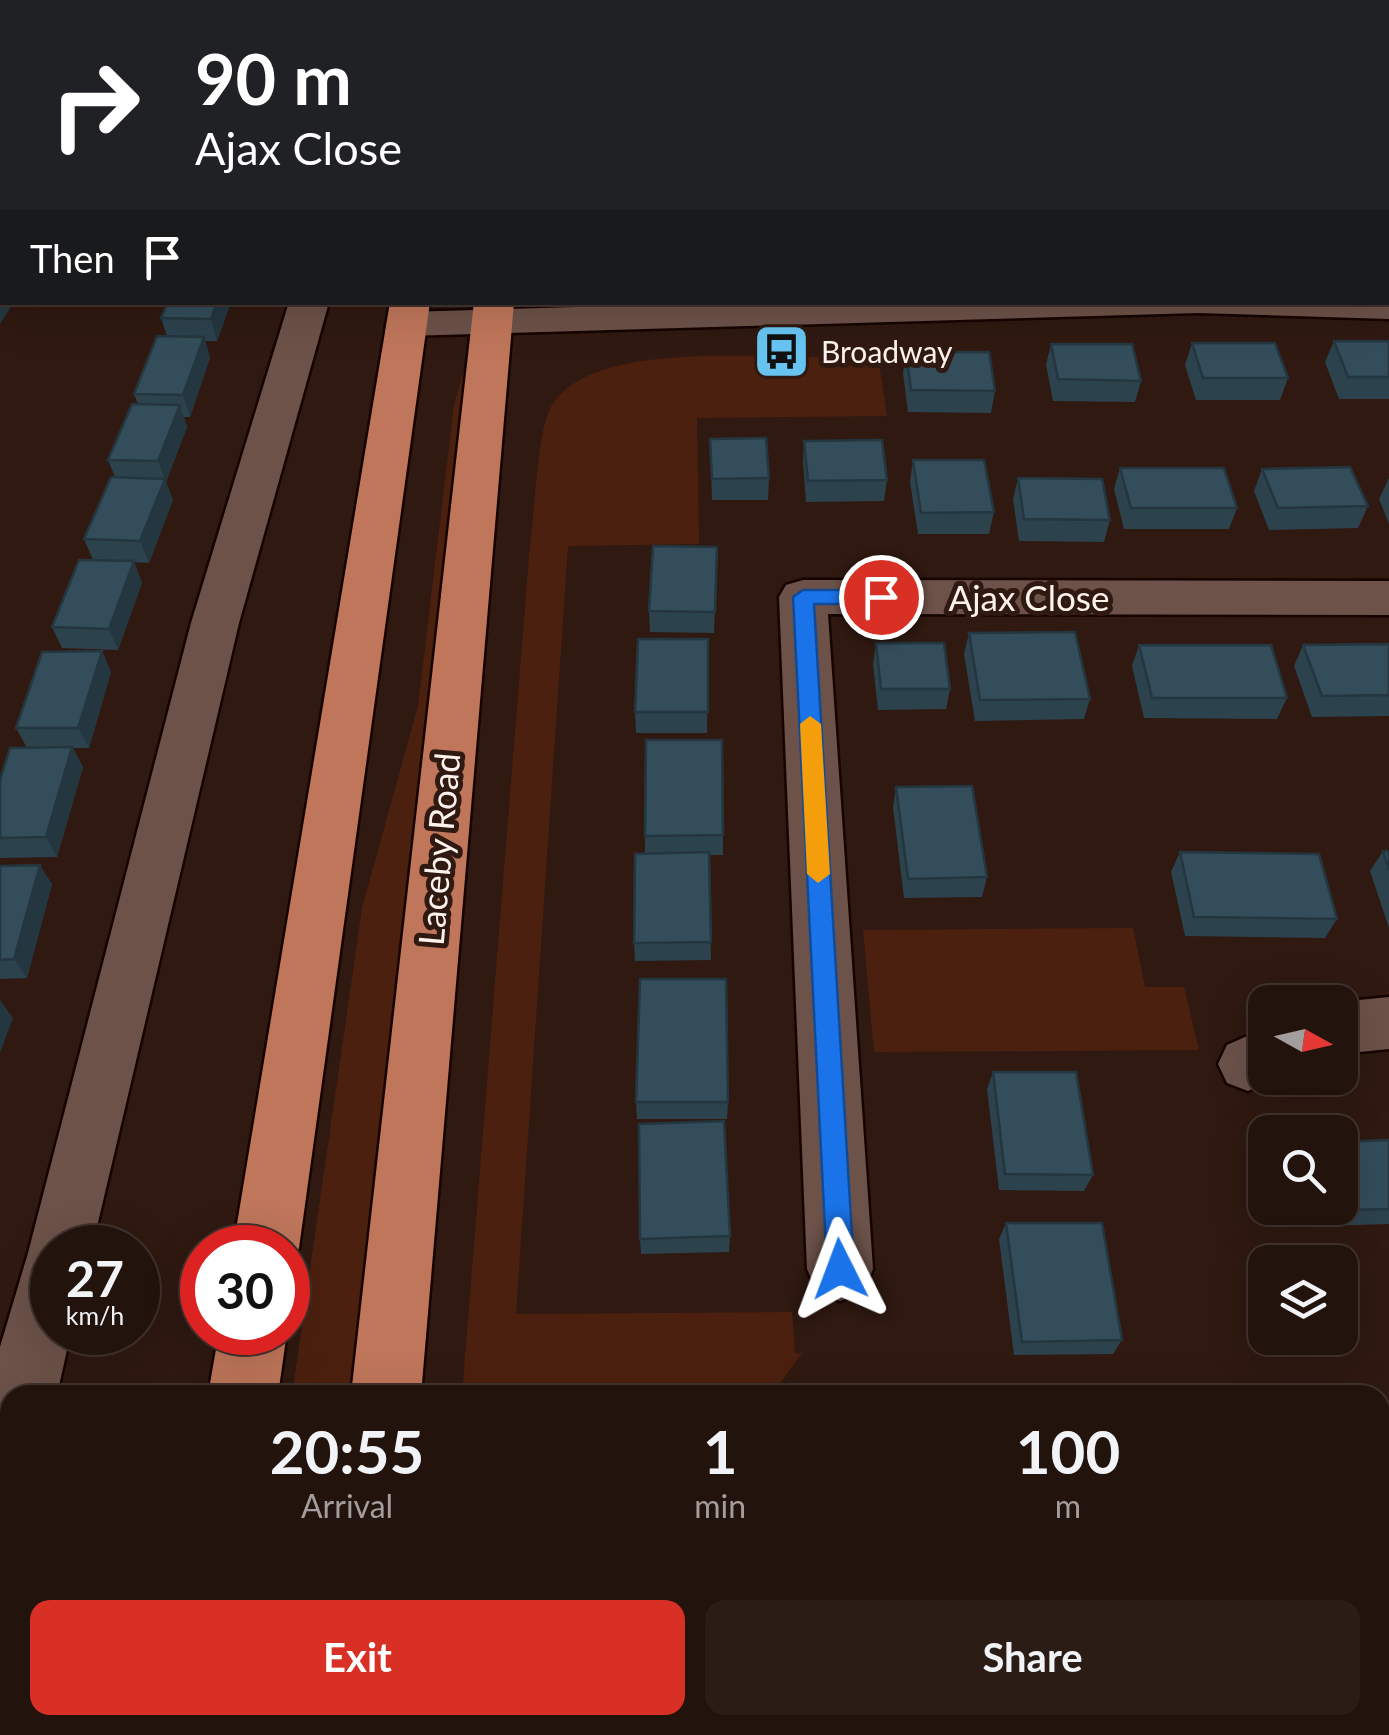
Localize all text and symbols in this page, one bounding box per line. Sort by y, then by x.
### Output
text: 90 m [195,36,352,120]
icon: right [30,40,160,170]
text: Ajax Close [195,121,402,175]
icon: arrive [135,230,190,285]
text: Then [30,235,115,281]
bus stop icon: Broadway [752,321,812,381]
place label: Broadway [821,333,953,369]
pin [839,555,924,640]
icon: arrive [854,570,909,625]
street label: Ajax Close [949,576,1109,618]
street label: Laceby Road [409,751,467,947]
north arrow [1248,985,1358,1095]
map controls [1248,985,1358,1355]
button: search [1248,1115,1358,1225]
position arrow [788,1217,892,1321]
speed limit sign: 30 [180,1225,310,1355]
button: layers [1248,1245,1358,1355]
text: 27 [66,1248,124,1308]
text: km/h [66,1300,124,1330]
text: 20:55 [270,1415,424,1487]
text: 1 [703,1415,738,1487]
text: 100 [1016,1415,1120,1487]
text: Arrival [301,1486,393,1525]
text: min [694,1486,746,1525]
text: m [1055,1486,1081,1525]
button: Exit [30,1600,685,1715]
button: Share [705,1600,1360,1715]

